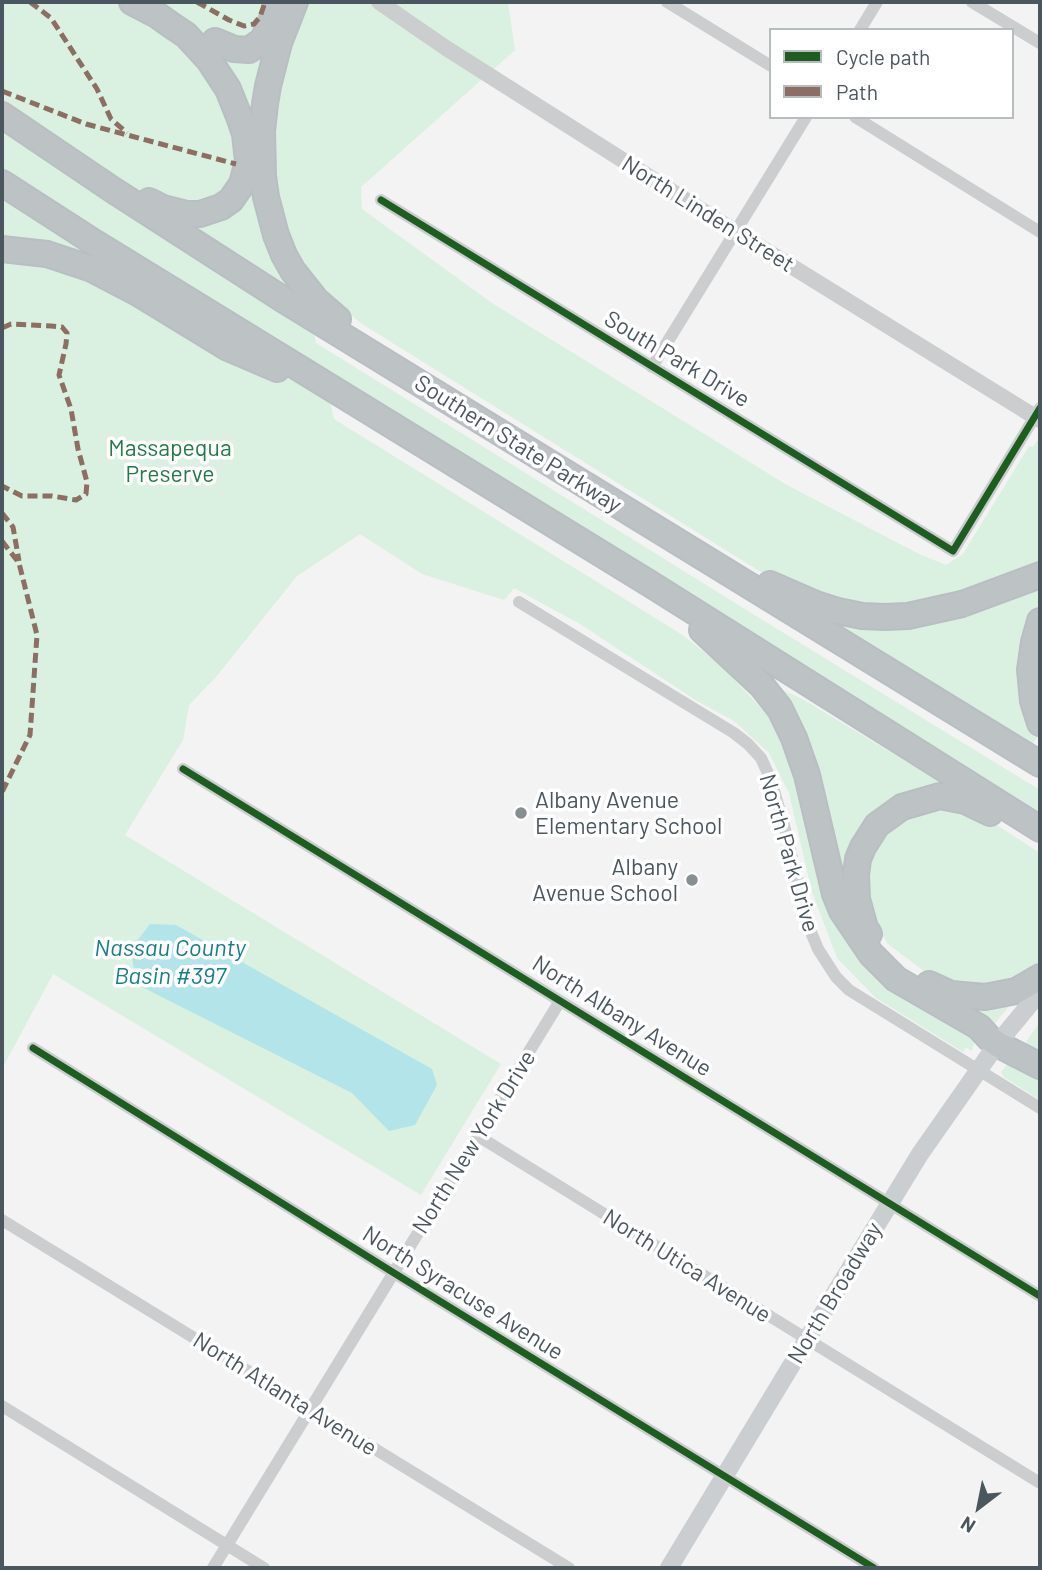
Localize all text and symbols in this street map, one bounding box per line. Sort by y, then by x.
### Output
legend [769,28,1014,119]
text: Cycle path [836,44,930,69]
text: Path [836,79,878,104]
street label: North Linden Street [617,150,799,278]
street label: South Park Drive [599,305,755,413]
street label: Southern State Parkway [410,369,626,519]
park label: Massapequa Preserve [108,434,232,488]
street label: North Park Drive [753,771,825,935]
place label: Albany Avenue Elementary School [535,786,722,840]
marker: Albany Avenue Elementary School [513,805,529,821]
place label: Albany Avenue School [532,853,678,907]
marker: Albany Avenue School [684,872,700,888]
water label: Nassau County Basin #397 [94,934,246,990]
street label: North Albany Avenue [527,950,717,1082]
street label: North New York Drive [406,1045,542,1239]
street label: North Utica Avenue [598,1203,776,1329]
street label: North Broadway [782,1217,888,1369]
street label: North Syracuse Avenue [357,1220,569,1366]
street label: North Atlanta Avenue [188,1326,382,1462]
north arrow [944,1472,1014,1542]
text: N [956,1512,979,1538]

